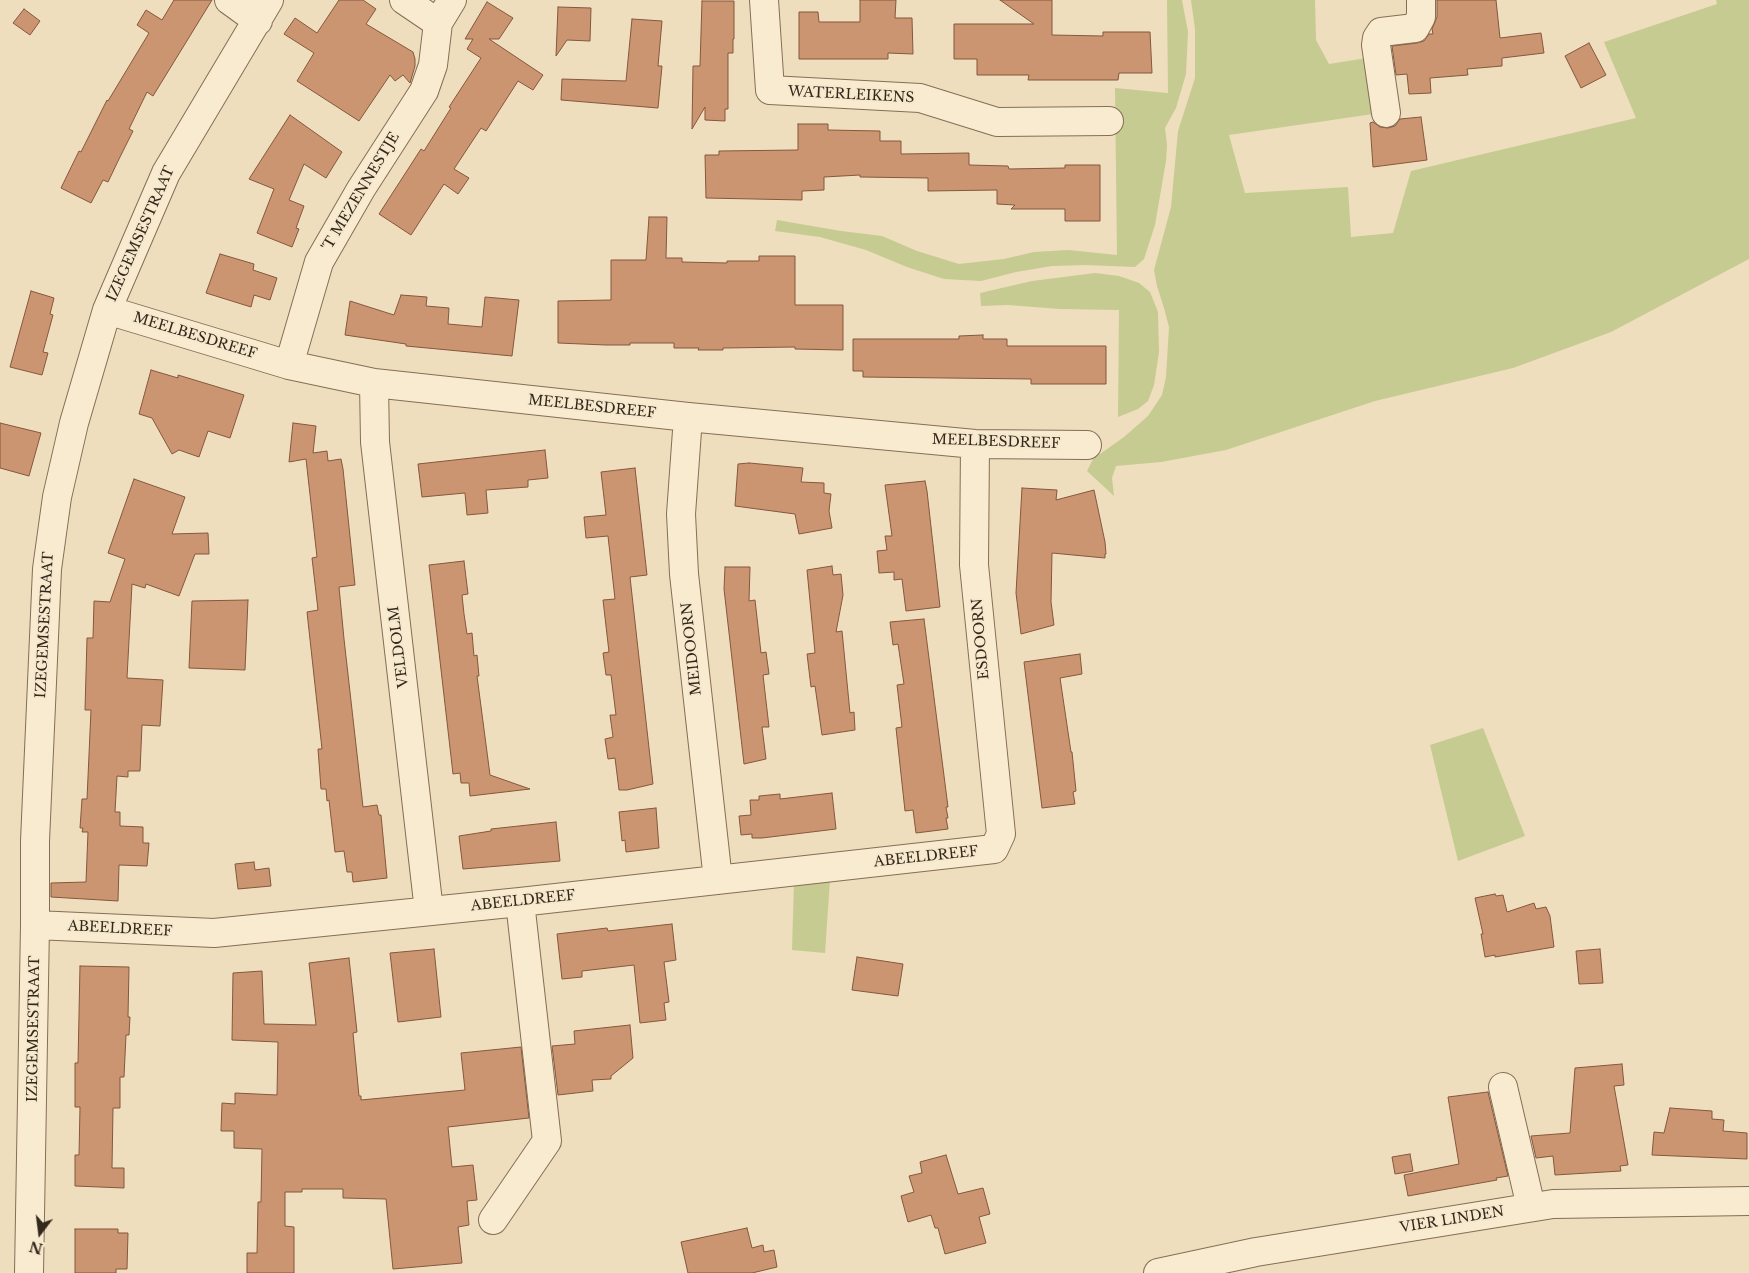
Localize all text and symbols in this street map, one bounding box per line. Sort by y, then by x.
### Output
street label: WATERLEIKENS [787,83,915,107]
street label: 'T MEZENNESTJE [319,129,403,255]
street label: IZEGEMSESTRAAT [104,164,178,304]
street label: MEELBESDREEF [131,309,259,363]
street label: MEELBESDREEF [527,392,657,422]
street label: MEELBESDREEF [931,431,1061,453]
street label: IZEGEMSESTRAAT [33,551,57,699]
street label: ESDOORN [969,598,993,680]
street label: MEIDOORN [679,602,705,696]
street label: VELDOLM [386,605,412,689]
street label: ABEELDREEF [873,843,979,871]
street label: ABEELDREEF [470,887,576,915]
street label: ABEELDREEF [67,918,173,940]
street label: IZEGEMSESTRAAT [24,956,44,1102]
street label: VIER LINDEN [1399,1203,1505,1237]
north arrow [15,1208,65,1258]
text: N [27,1237,45,1258]

